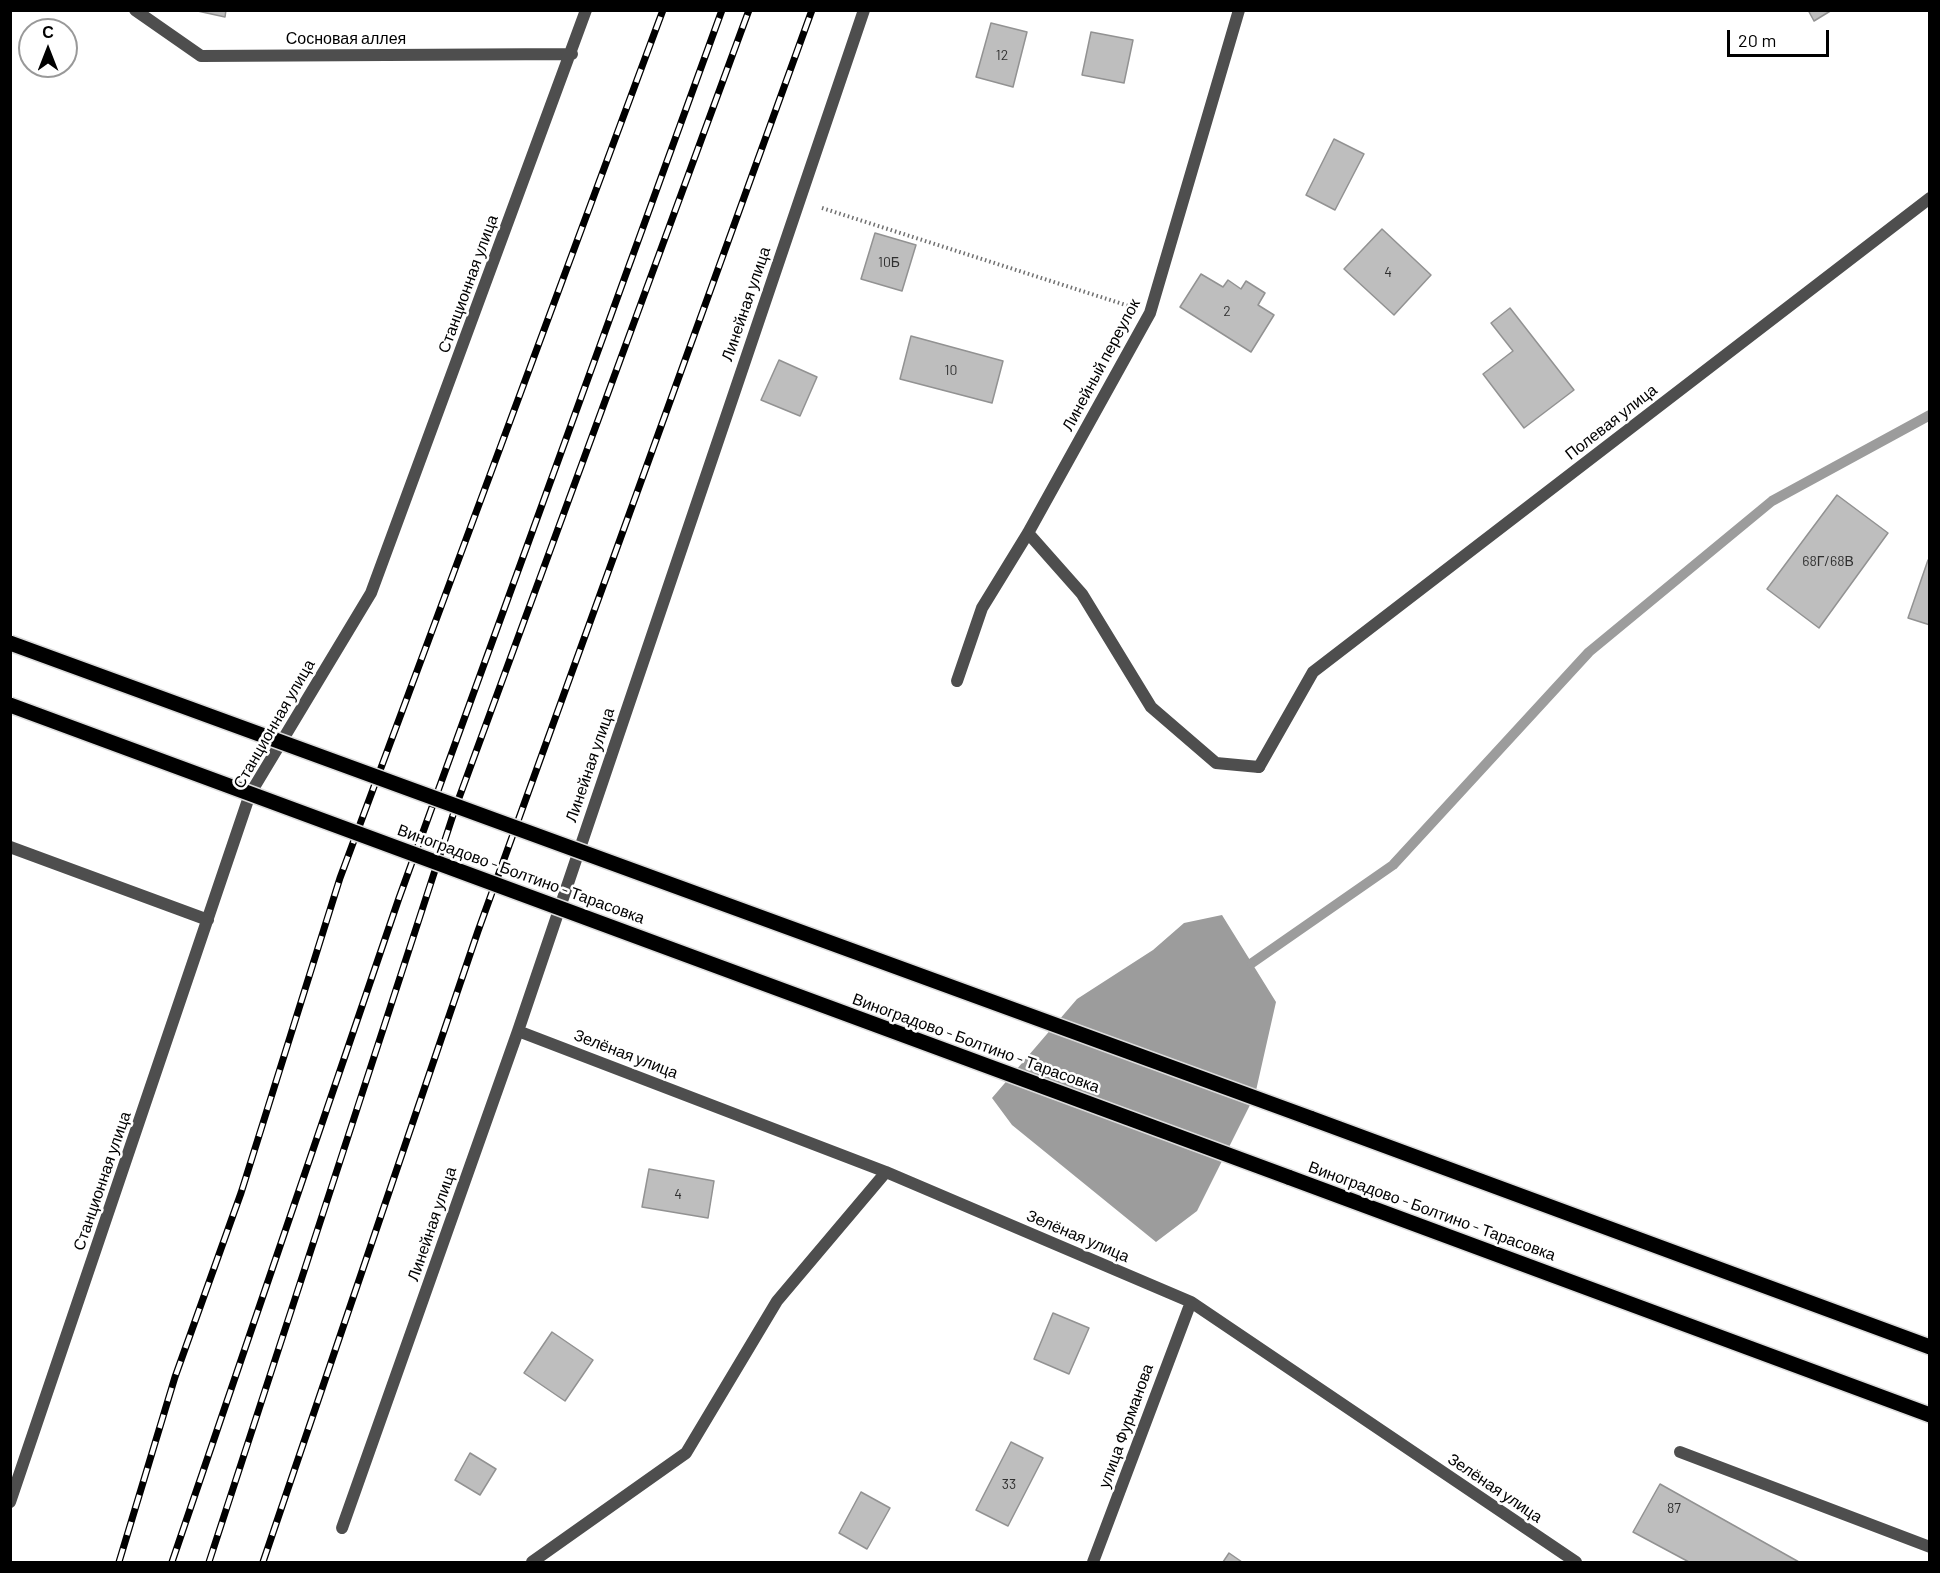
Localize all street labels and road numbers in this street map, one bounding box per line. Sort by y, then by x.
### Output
street label: Сосновая аллея [286,29,406,49]
street label: Станционная улица [434,212,502,356]
street label: Линейная улица [717,244,775,364]
street label: Линейный переулок [1058,296,1144,434]
street label: Полевая улица [1561,380,1661,464]
street label: Станционная улица [229,656,319,792]
street label: Линейная улица [561,705,619,825]
street label: Виноградово - Болтино - Тарасовка [395,820,647,928]
street label: Виноградово - Болтино - Тарасовка [850,989,1102,1097]
street label: Зелёная улица [571,1025,681,1083]
street label: Станционная улица [69,1109,135,1253]
street label: Виноградово - Болтино - Тарасовка [1306,1157,1558,1265]
street label: Линейная улица [403,1164,461,1284]
street label: Зелёная улица [1024,1206,1132,1266]
street label: улица Фурманова [1095,1361,1157,1491]
street label: Зелёная улица [1444,1449,1546,1527]

